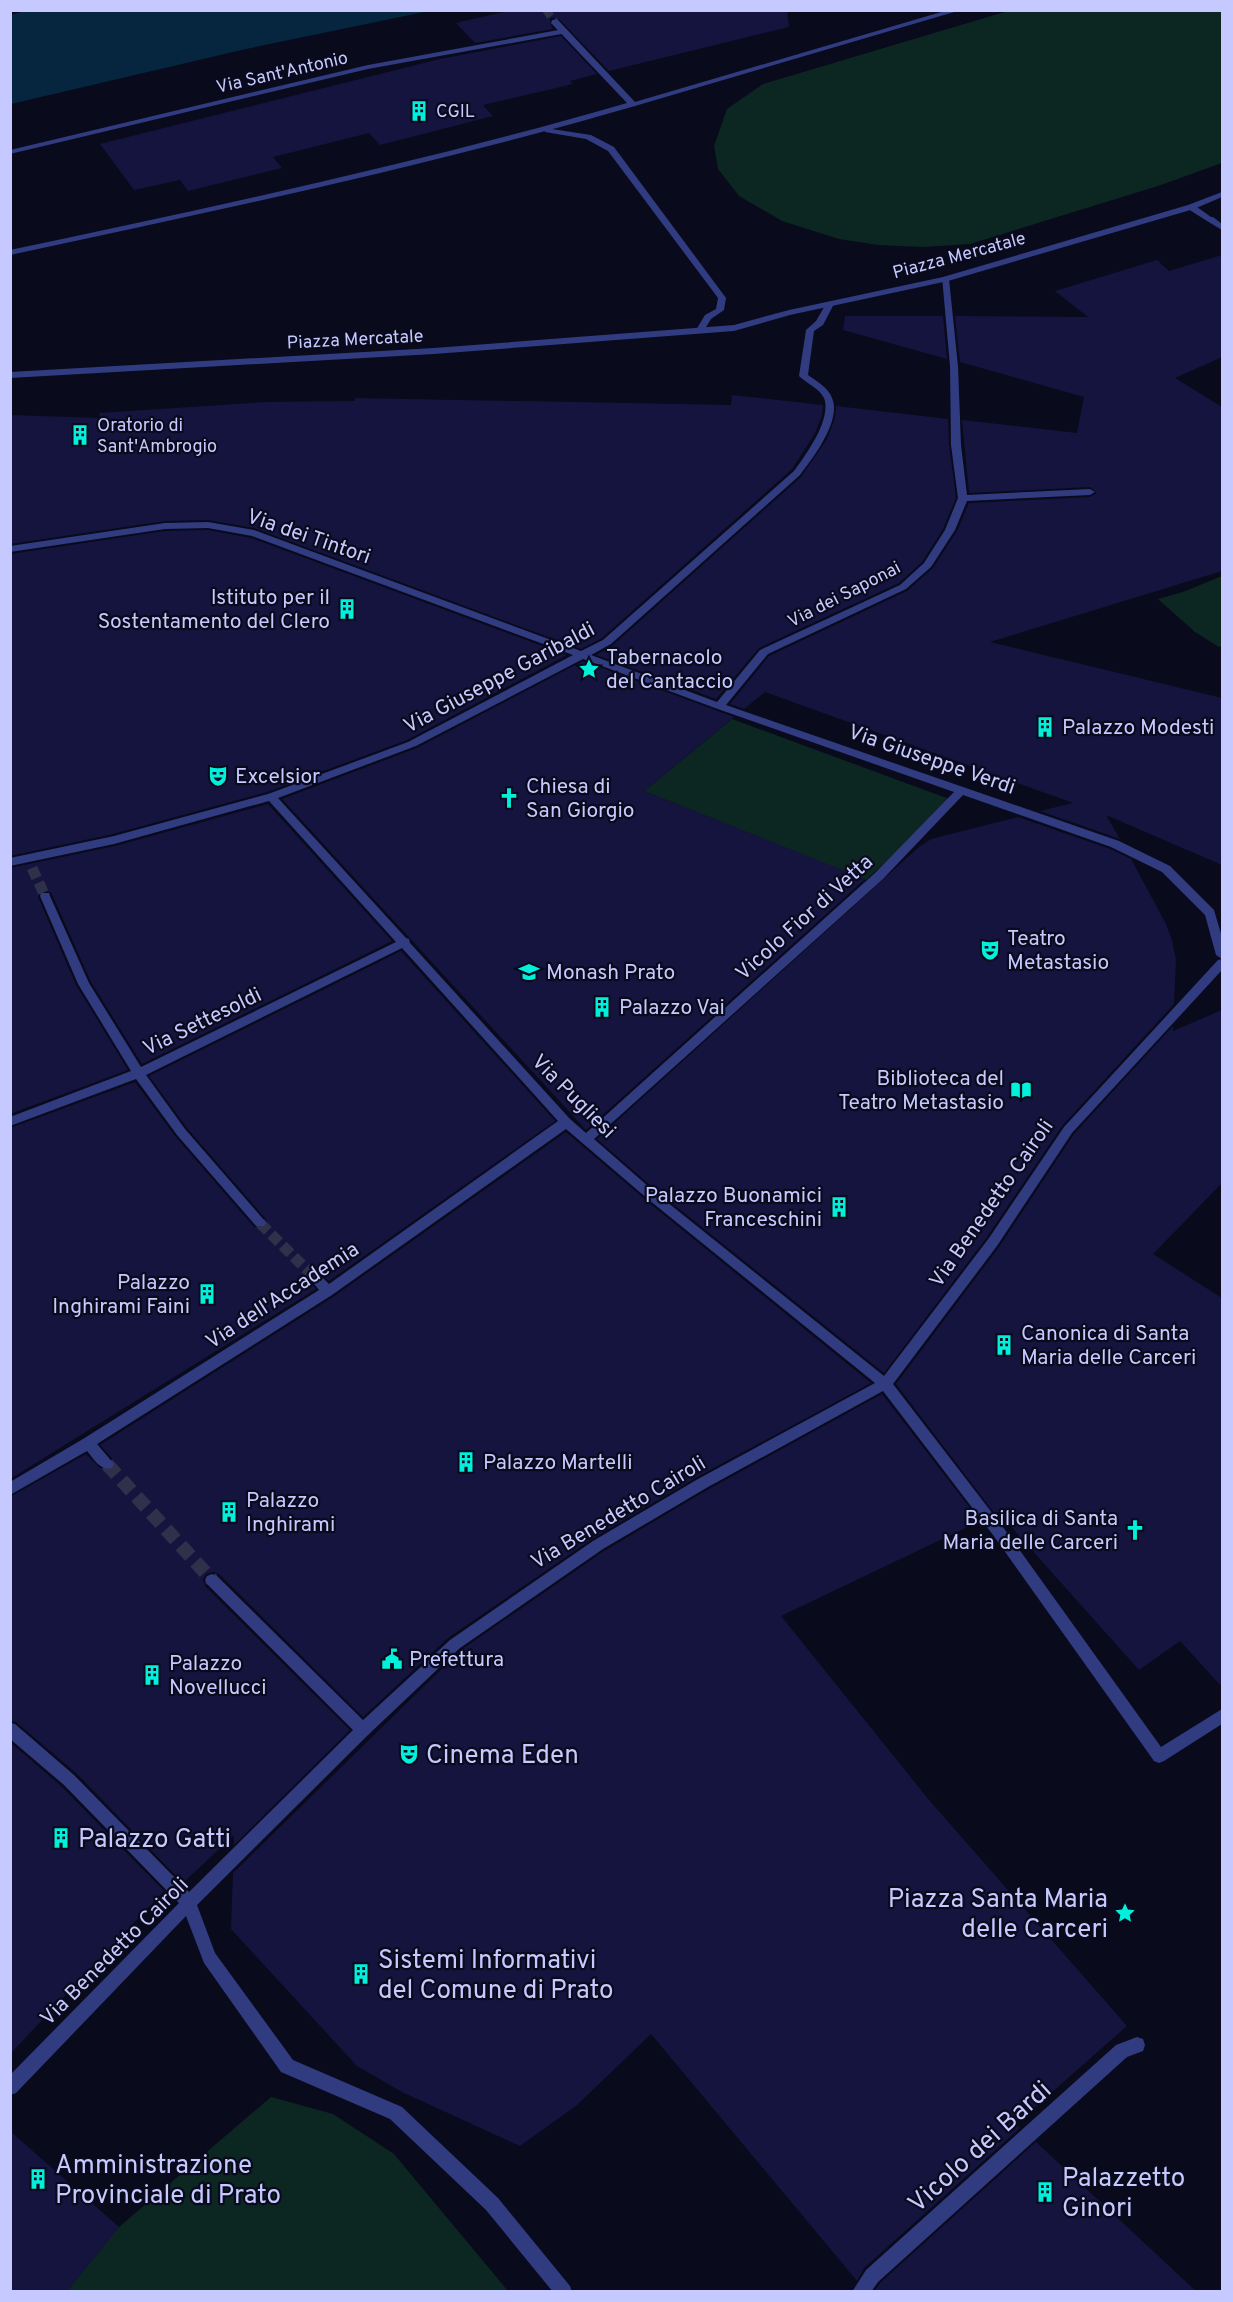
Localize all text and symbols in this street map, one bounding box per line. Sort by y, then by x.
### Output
street label: Via Sant'Antonio [214,47,350,100]
building icon: CGIL [407,99,431,123]
place label: CGIL [436,101,475,124]
street label: Piazza Mercatale [890,228,1028,285]
street label: Piazza Mercatale [286,325,424,356]
place label: Oratorio di Sant'Ambrogio [97,415,217,459]
building icon: Oratorio di Sant'Ambrogio [68,423,92,447]
street label: Via dei Tintori [243,504,374,571]
street label: Via dei Saponai [784,557,905,634]
place label: Istituto per il Sostentamento del Clero [98,585,330,636]
building icon: Istituto per il Sostentamento del Clero [335,597,359,621]
street label: Via Giuseppe Garibaldi [399,616,600,740]
place label: Tabernacolo del Cantaccio [606,645,733,696]
place icon: Tabernacolo del Cantaccio [577,657,601,681]
building icon: Palazzo Modesti [1033,715,1057,739]
place label: Palazzo Modesti [1062,715,1214,742]
street label: Via Giuseppe Verdi [844,719,1019,802]
theatre icon: Excelsior [206,764,230,788]
place label: Excelsior [235,764,320,791]
place label: Chiesa di San Giorgio [526,774,635,825]
church icon: Chiesa di San Giorgio [497,786,521,810]
street label: Vicolo Fior di Vetta [731,849,879,987]
place label: Teatro Metastasio [1007,926,1109,977]
theatre icon: Teatro Metastasio [978,938,1002,962]
school or university icon: Monash Prato [517,960,541,984]
place label: Monash Prato [546,960,675,987]
street label: Via Settesoldi [139,982,266,1063]
building icon: Palazzo Vai [590,995,614,1019]
place label: Palazzo Vai [619,995,725,1022]
street label: Via Pugliesi [525,1049,621,1145]
place label: Biblioteca del Teatro Metastasio [838,1066,1004,1117]
library icon: Biblioteca del Teatro Metastasio [1009,1078,1033,1102]
street label: Via Benedetto Cairoli [924,1114,1060,1293]
place label: Palazzo Buonamici Franceschini [645,1183,822,1234]
building icon: Palazzo Buonamici Franceschini [827,1195,851,1219]
street label: Via dell'Accademia [201,1237,365,1356]
place label: Palazzo Inghirami Faini [52,1270,190,1321]
building icon: Palazzo Inghirami Faini [195,1282,219,1306]
place label: Canonica di Santa Maria delle Carceri [1021,1321,1196,1372]
building icon: Canonica di Santa Maria delle Carceri [992,1333,1016,1357]
building icon: Palazzo Martelli [454,1450,478,1474]
place label: Palazzo Martelli [483,1450,632,1477]
street label: Via Benedetto Cairoli [526,1450,711,1576]
place label: Palazzo Inghirami [246,1488,335,1539]
building icon: Palazzo Inghirami [217,1500,241,1524]
place label: Basilica di Santa Maria delle Carceri [943,1506,1118,1557]
church icon: Basilica di Santa Maria delle Carceri [1123,1518,1147,1542]
public building icon: Prefettura [380,1647,404,1671]
place label: Prefettura [409,1647,504,1674]
place label: Palazzo Novellucci [169,1651,267,1702]
building icon: Palazzo Novellucci [140,1663,164,1687]
place label: Cinema Eden [426,1740,579,1773]
theatre icon: Cinema Eden [397,1742,421,1766]
place label: Palazzo Gatti [78,1824,231,1857]
building icon: Palazzo Gatti [49,1826,73,1850]
street label: Via Benedetto Cairoli [35,1872,195,2032]
place label: Piazza Santa Maria delle Carceri [888,1884,1108,1947]
place icon: Piazza Santa Maria delle Carceri [1113,1901,1137,1925]
place label: Sistemi Informativi del Comune di Prato [378,1945,613,2008]
building icon: Sistemi Informativi del Comune di Prato [349,1962,373,1986]
street label: Vicolo dei Bardi [902,2075,1059,2221]
place label: Amministrazione Provinciale di Prato [55,2150,281,2213]
place label: Palazzetto Ginori [1062,2163,1185,2226]
building icon: Amministrazione Provinciale di Prato [26,2167,50,2191]
building icon: Palazzetto Ginori [1033,2180,1057,2204]

